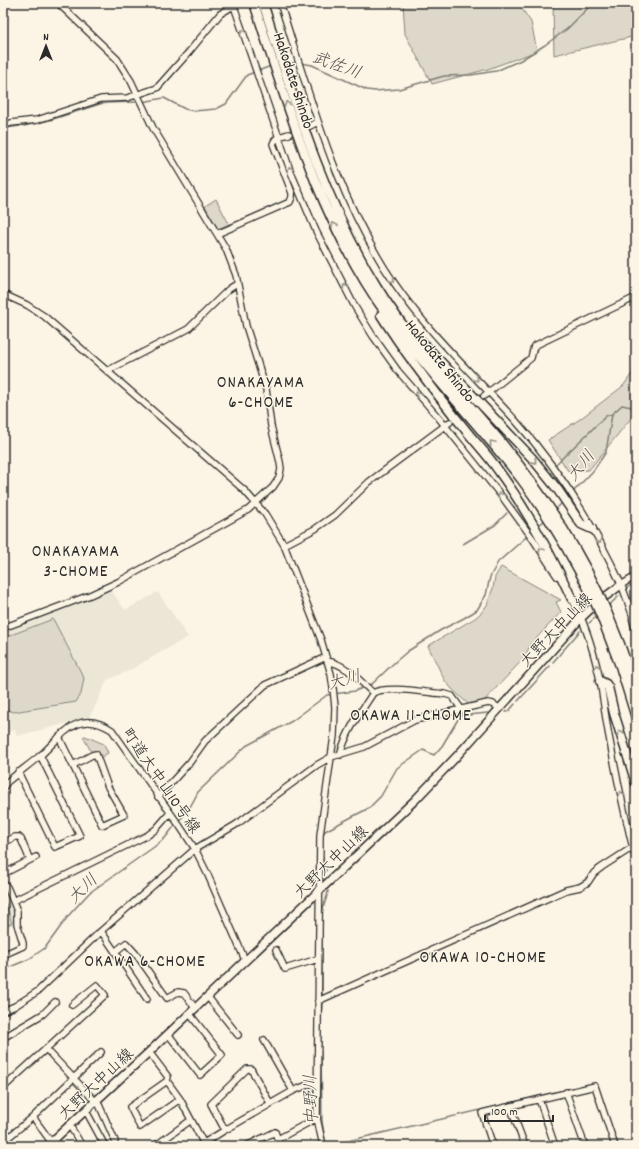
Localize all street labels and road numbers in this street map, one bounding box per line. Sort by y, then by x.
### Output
street label: Hakodate Shindo [266,30,319,132]
street label: Hakodate Shindo [399,315,480,408]
street label: 大野大中山線 [515,588,598,673]
street label: 町道大中山10号線 [115,724,205,839]
street label: 大野大中山線 [289,821,374,904]
street label: 大野大中山線 [54,1044,140,1126]

